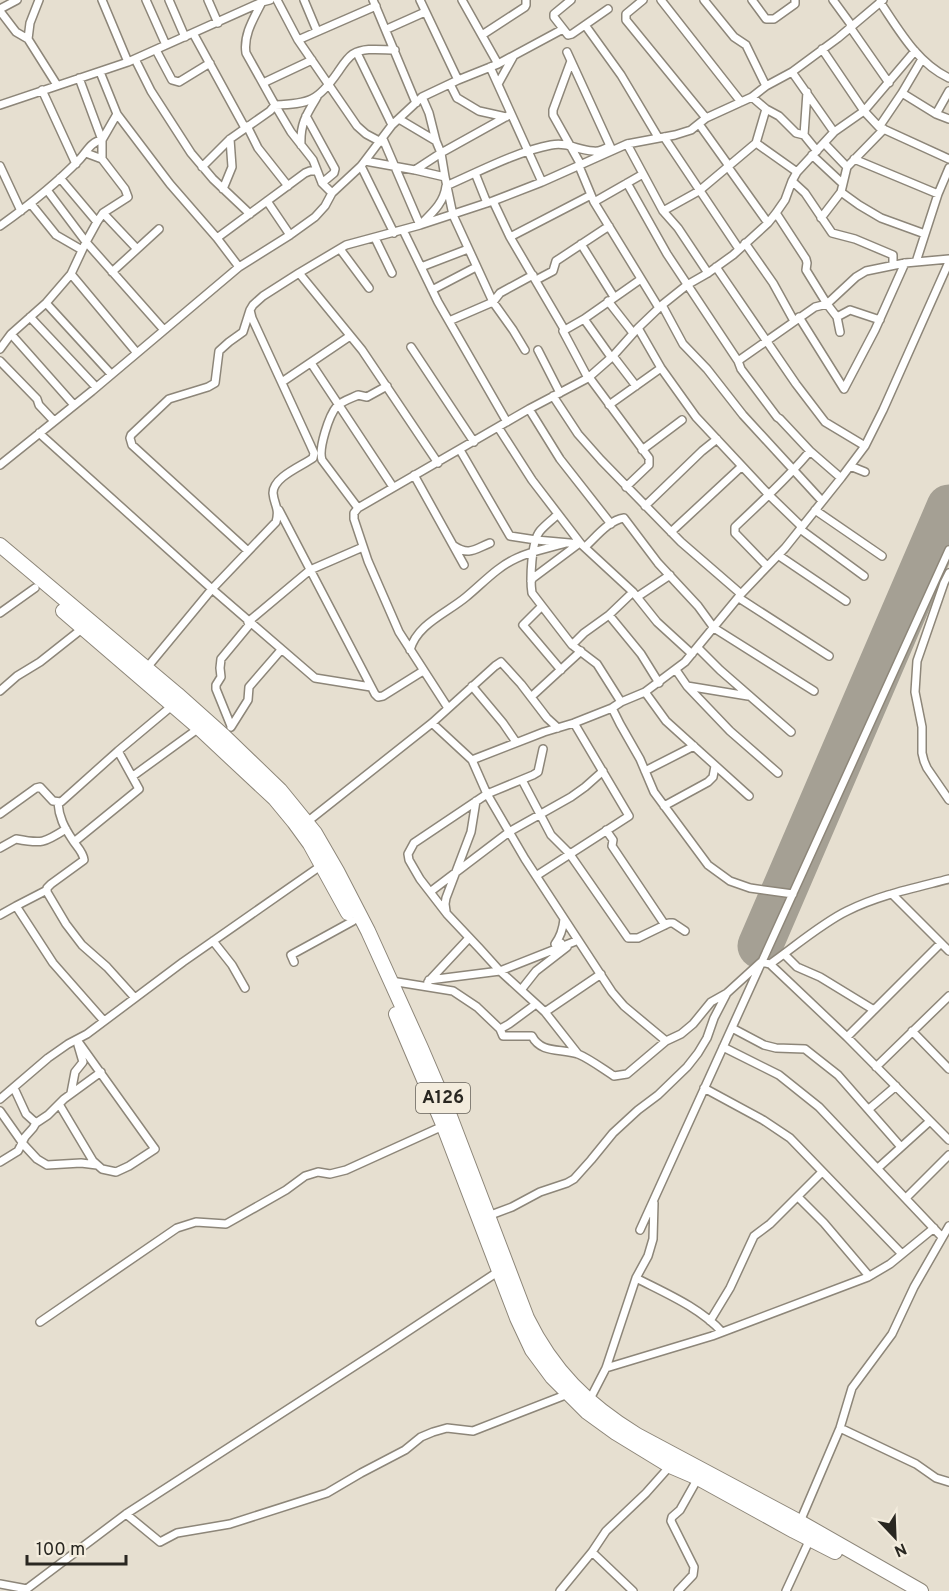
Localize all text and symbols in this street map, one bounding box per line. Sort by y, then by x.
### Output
road number: A126 [416,1083,470,1113]
north arrow [865,1507,925,1567]
scale bar [27,1528,126,1566]
text: N [891,1538,909,1560]
text: 100 m [36,1539,85,1562]

